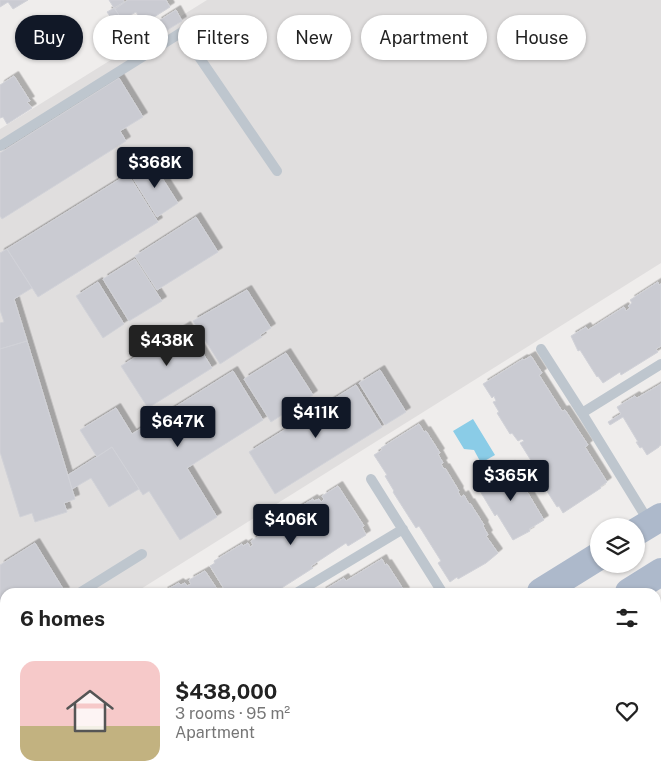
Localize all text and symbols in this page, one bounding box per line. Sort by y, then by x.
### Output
chip: Buy [15,15,83,60]
chip: Rent [93,15,168,60]
chip: Filters [178,15,267,60]
chip: New [277,15,351,60]
chip: Apartment [361,15,487,60]
chip: House [497,15,586,60]
pin: $368K [120,146,190,189]
text: $368K [128,153,182,172]
pin: $438K [132,324,202,367]
text: $438K [140,331,194,350]
pin: $411K [281,396,351,439]
text: $411K [293,403,339,422]
pin: $647K [143,406,213,448]
text: $647K [151,412,205,431]
pin: $365K [476,460,546,502]
text: $365K [484,466,538,485]
pin: $406K [256,504,326,546]
text: $406K [264,510,318,529]
map controls [590,518,645,573]
button: layers [590,518,645,573]
icon: filters [613,604,641,632]
text: 6 homes [20,606,105,631]
text: $438,000 [175,679,277,704]
icon: home [60,681,120,741]
icon: heart [613,697,641,725]
text: 3 rooms · 95 m² [175,704,290,723]
text: Apartment [175,723,255,742]

